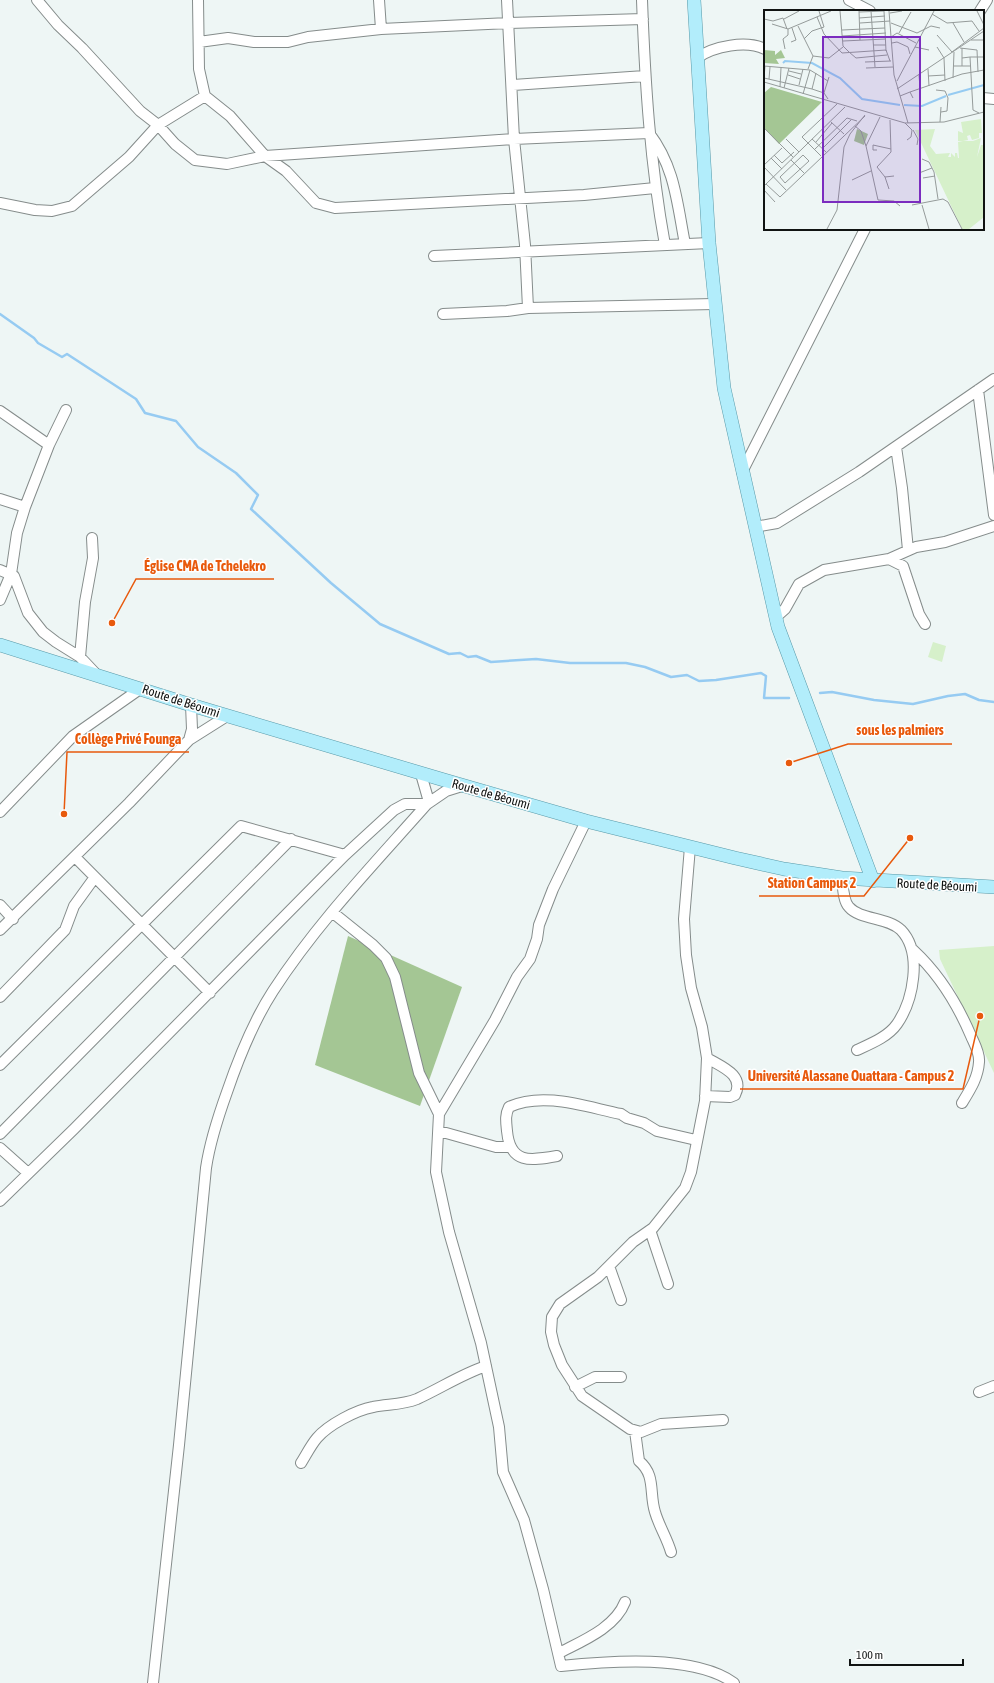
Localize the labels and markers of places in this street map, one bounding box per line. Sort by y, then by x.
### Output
callout: Église CMA de Tchelekro [136,553,274,579]
callout: sous les palmiers [848,718,952,744]
callout: Collège Privé Founga [67,726,189,752]
callout: Station Campus 2 [759,870,864,896]
callout: Université Alassane Ouattara - Campus 2 [740,1063,963,1089]

